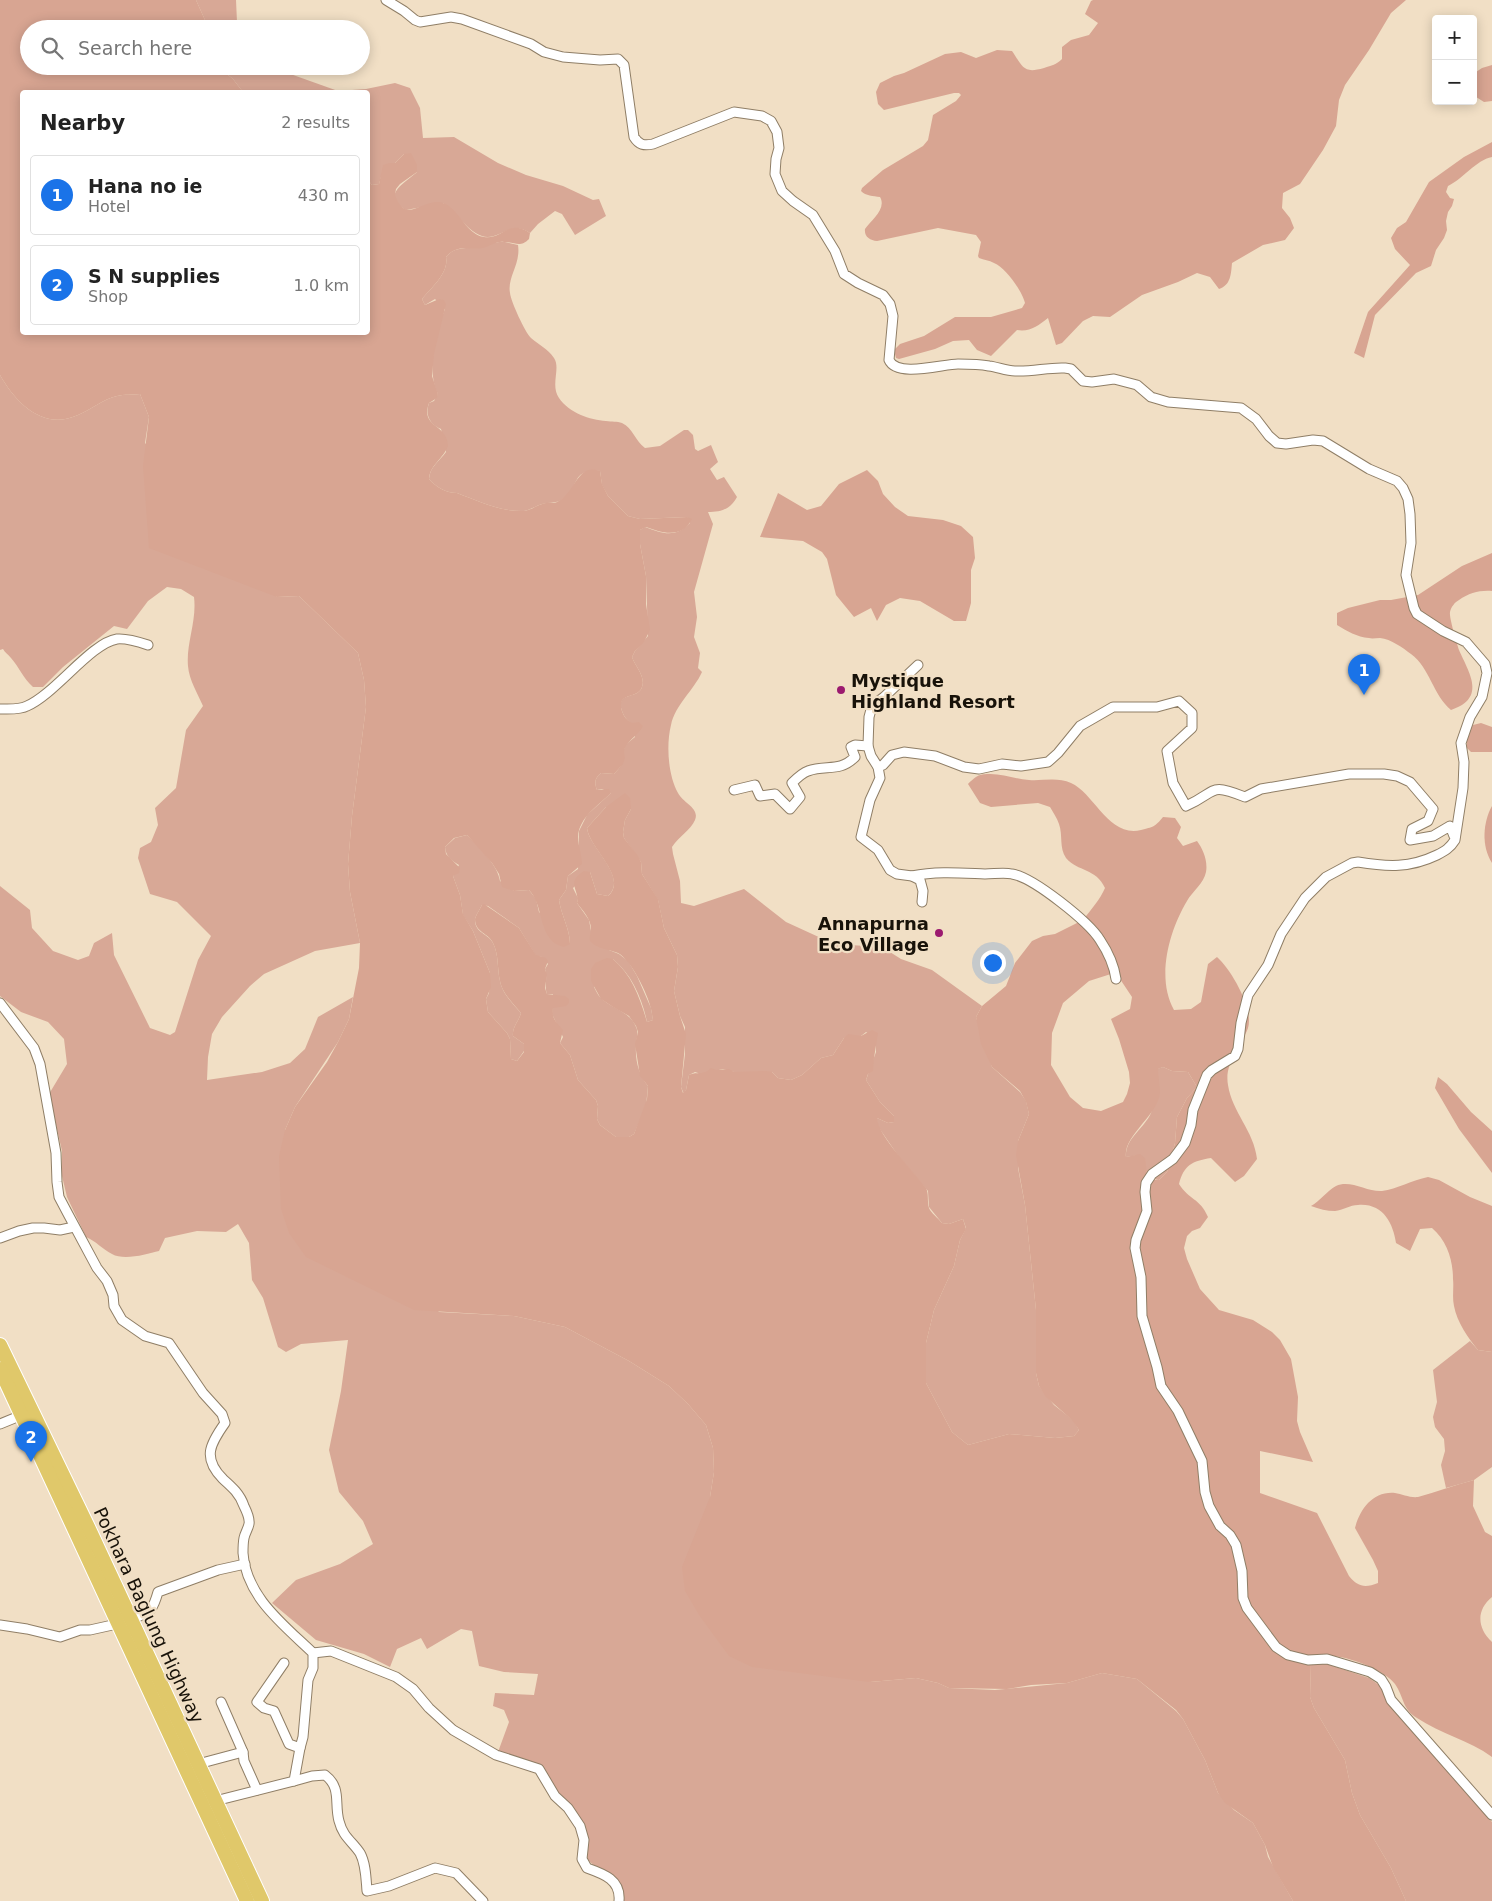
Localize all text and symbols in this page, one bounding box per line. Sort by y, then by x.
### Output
map controls [1432,15,1477,105]
button: + [1432,15,1477,60]
search box [20,20,370,75]
icon: search [38,34,66,62]
text: Search here [78,37,192,59]
button: − [1432,60,1477,105]
text: Nearby [40,111,125,135]
text: 2 results [281,113,350,132]
text: Hana no ie [88,175,202,197]
text: 1 [51,186,63,205]
text: 430 m [298,186,349,205]
text: Hotel [88,197,130,216]
text: S N supplies [88,265,220,287]
text: 2 [51,276,63,295]
text: 1.0 km [294,276,349,295]
text: Shop [88,287,128,306]
pin: 1 [1348,654,1380,695]
place label: Mystique Highland Resort [851,670,1015,712]
marker: Mystique Highland Resort [835,684,847,696]
place label: Annapurna Eco Village [818,913,929,955]
marker: Annapurna Eco Village [933,927,945,939]
your location [980,950,1006,976]
pin: 2 [15,1421,47,1462]
street label: Pokhara Baglung Highway [90,1504,208,1727]

